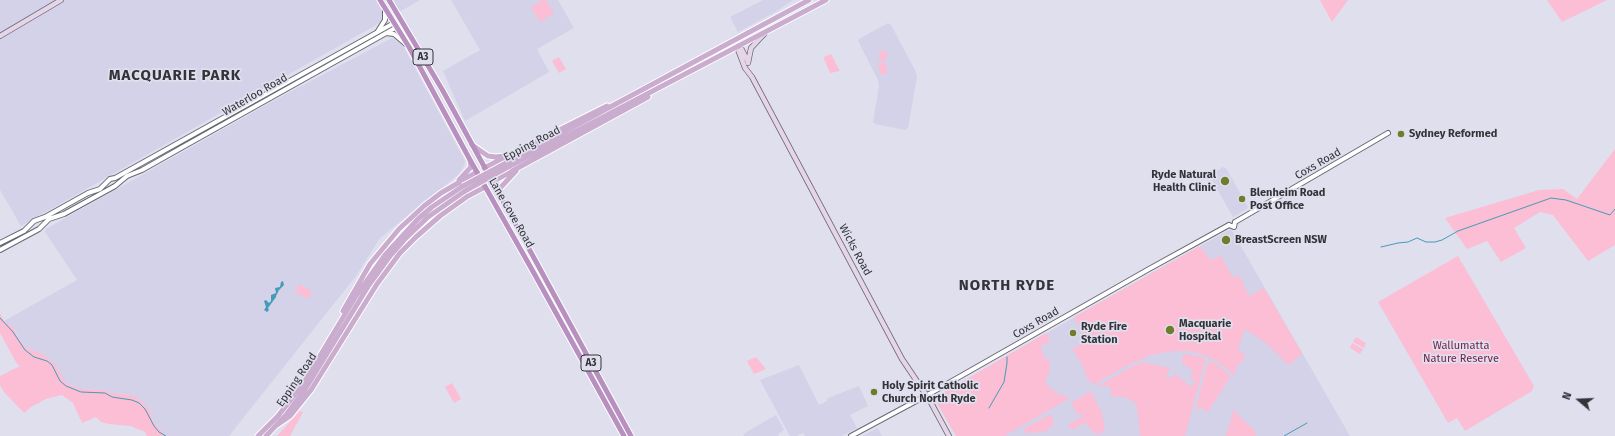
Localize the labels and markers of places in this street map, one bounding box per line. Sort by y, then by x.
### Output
place label: Sydney Reformed [1409,127,1497,141]
marker: Sydney Reformed [1396,129,1406,139]
place label: Ryde Natural Health Clinic [1151,168,1216,194]
marker: Ryde Natural Health Clinic [1219,175,1231,187]
place label: Blenheim Road Post Office [1250,186,1325,212]
marker: Blenheim Road Post Office [1237,194,1247,204]
place label: BreastScreen NSW [1235,233,1327,247]
marker: BreastScreen NSW [1220,234,1232,246]
place label: Macquarie Hospital [1179,317,1231,343]
place label: Ryde Fire Station [1081,320,1127,346]
marker: Macquarie Hospital [1164,324,1176,336]
marker: Ryde Fire Station [1068,328,1078,338]
place label: Holy Spirit Catholic Church North Ryde [882,379,978,405]
marker: Holy Spirit Catholic Church North Ryde [869,387,879,397]

